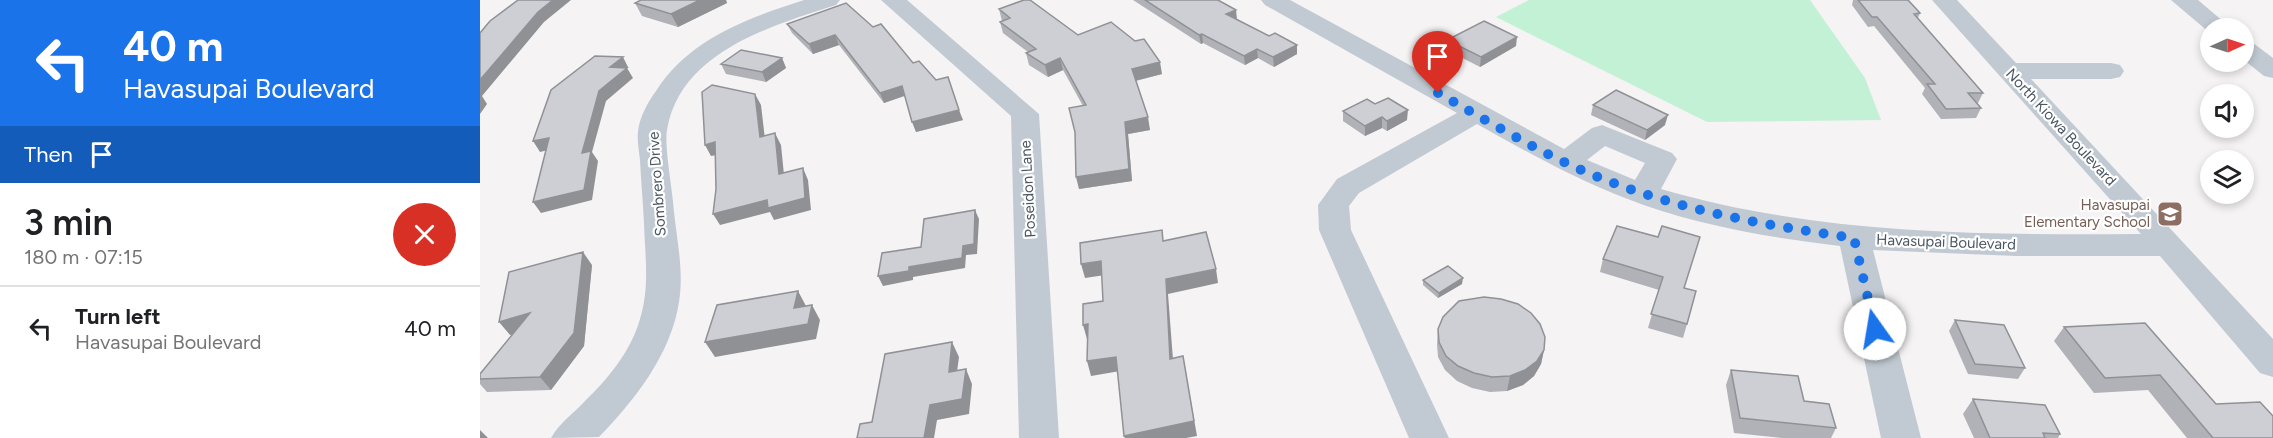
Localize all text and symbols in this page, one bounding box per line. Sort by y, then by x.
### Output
north arrow [2200,18,2254,72]
map controls [2200,18,2254,204]
text: 40 m [123,21,223,72]
icon: left [24,24,102,102]
pin [1412,31,1463,93]
icon: arrive [1421,40,1454,73]
street label: North Kiowa Boulevard [2002,65,2120,189]
text: Havasupai Boulevard [123,72,375,105]
button: sound [2200,84,2254,138]
street label: Sombrero Drive [644,131,670,237]
icon: arrive [85,138,118,171]
street label: Poseidon Lane [1016,140,1040,238]
text: Then [24,141,73,168]
button: layers [2200,150,2254,204]
place label: Havasupai Elementary School [2024,196,2150,231]
school or university icon: Havasupai Elementary School [2155,199,2185,229]
text: 3 min [24,201,113,244]
button: close [393,203,456,266]
street label: Havasupai Boulevard [1876,231,2016,253]
text: 180 m · 07:15 [24,245,143,269]
position arrow [1843,297,1907,361]
text: Turn left [75,303,161,330]
icon: left [24,312,57,345]
text: 40 m [404,315,456,342]
text: Havasupai Boulevard [75,330,261,354]

